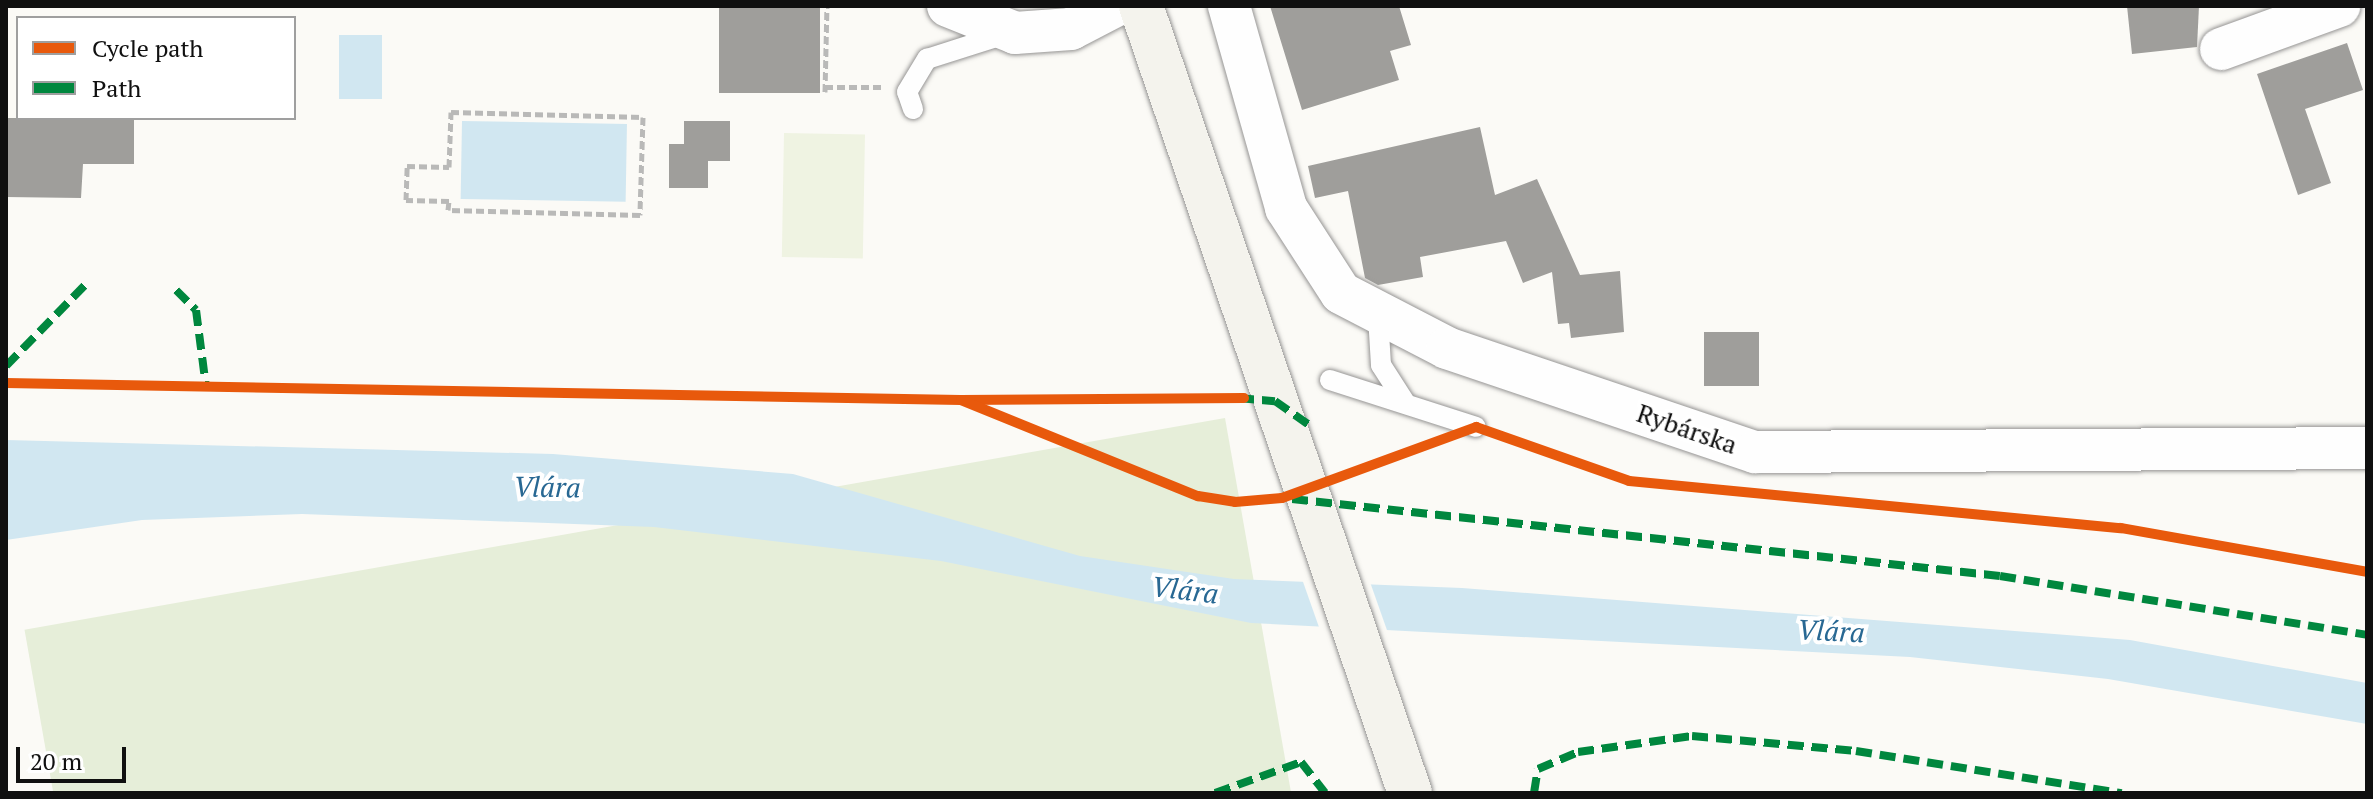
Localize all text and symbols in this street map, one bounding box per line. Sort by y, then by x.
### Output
legend [16,16,296,120]
text: Cycle path [92,32,203,64]
text: Path [92,72,141,104]
street label: Rybárska [1633,397,1741,461]
water label: Vlára [513,470,581,504]
water label: Vlára [1150,569,1220,611]
water label: Vlára [1796,612,1866,650]
scale bar [20,731,130,781]
text: 20 m [30,745,82,777]

